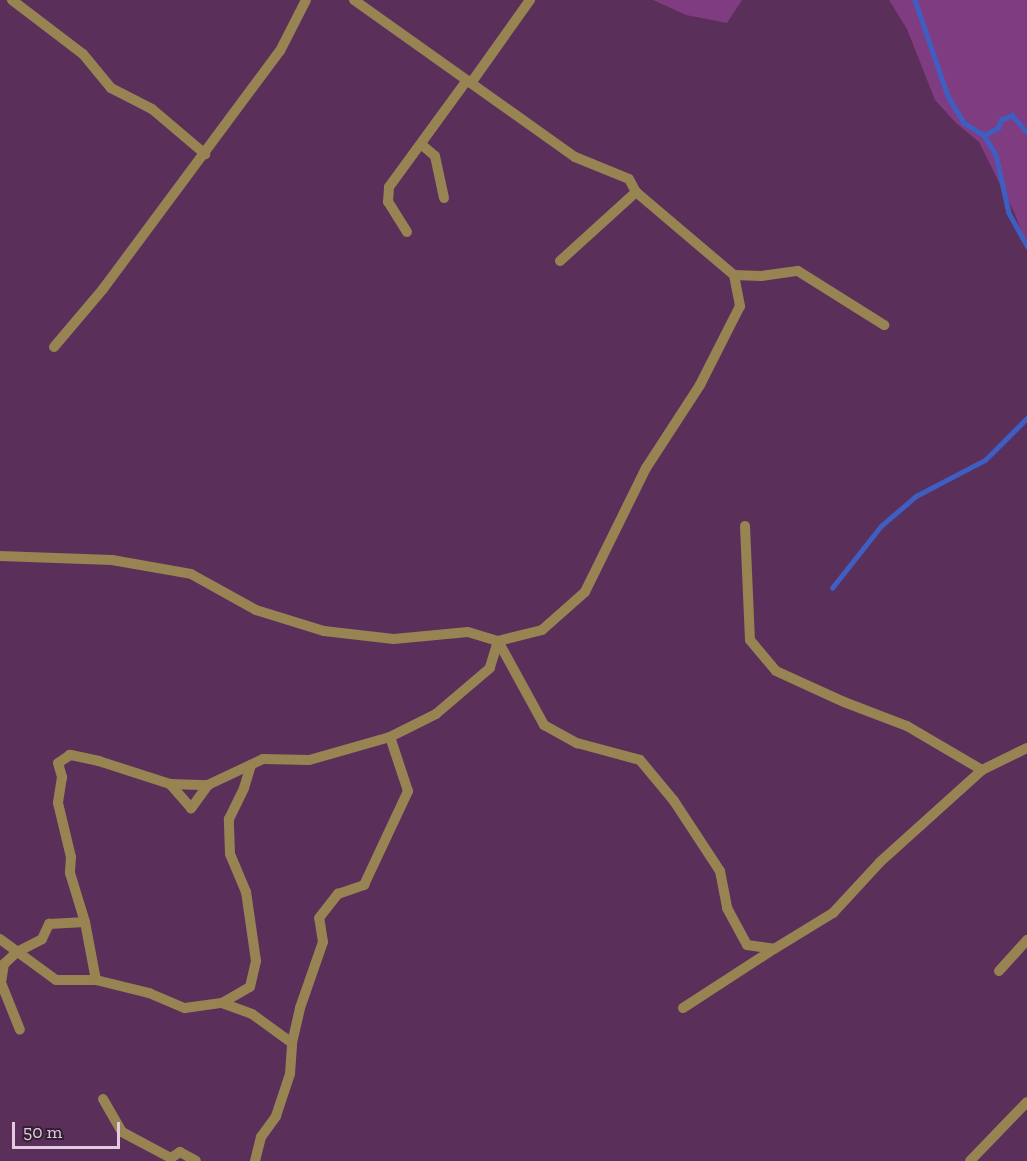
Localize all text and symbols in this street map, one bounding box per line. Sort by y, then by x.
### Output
scale bar [15,1110,123,1148]
text: 50 m [23,1121,62,1143]

